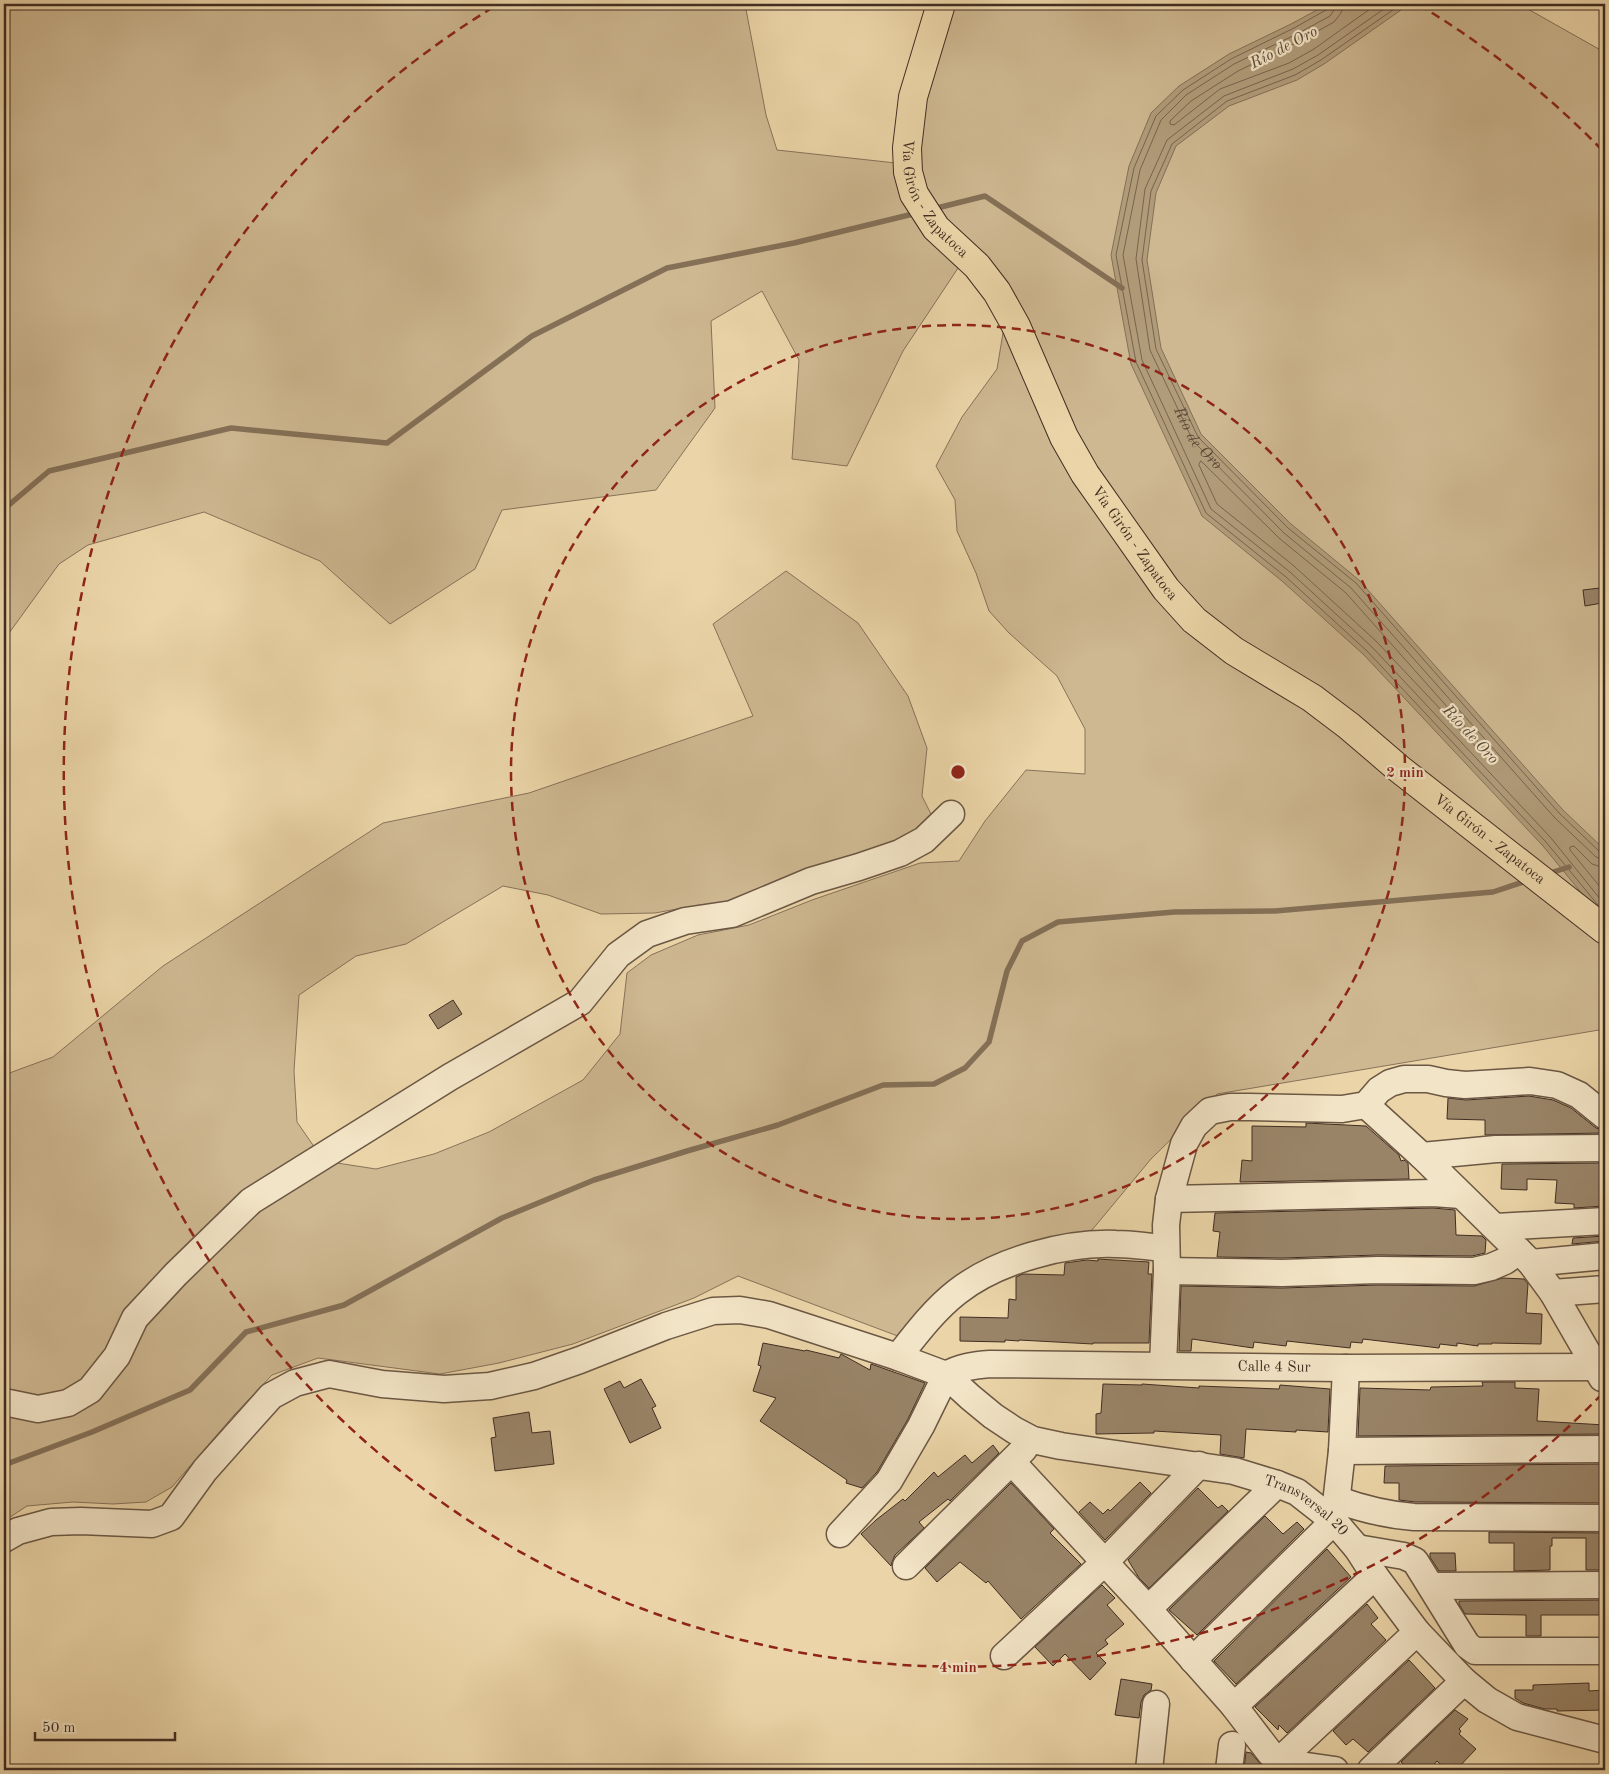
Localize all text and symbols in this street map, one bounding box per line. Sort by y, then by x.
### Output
water label: Río de Oro [1247,24,1320,73]
street label: Vía Girón - Zapatoca [899,139,971,261]
water label: Río de Oro [1170,403,1225,473]
street label: Vía Girón - Zapatoca [1089,484,1180,604]
water label: Río de Oro [1438,702,1501,767]
centre of rings [949,763,967,781]
text: 2 min [1386,766,1424,781]
street label: Vía Girón - Zapatoca [1431,792,1548,888]
street label: Calle 4 Sur [1238,1359,1311,1375]
street label: Transversal 20 [1262,1473,1351,1539]
text: 4 min [939,1661,977,1676]
scale bar [35,1709,175,1741]
text: 50 m [42,1721,76,1736]

